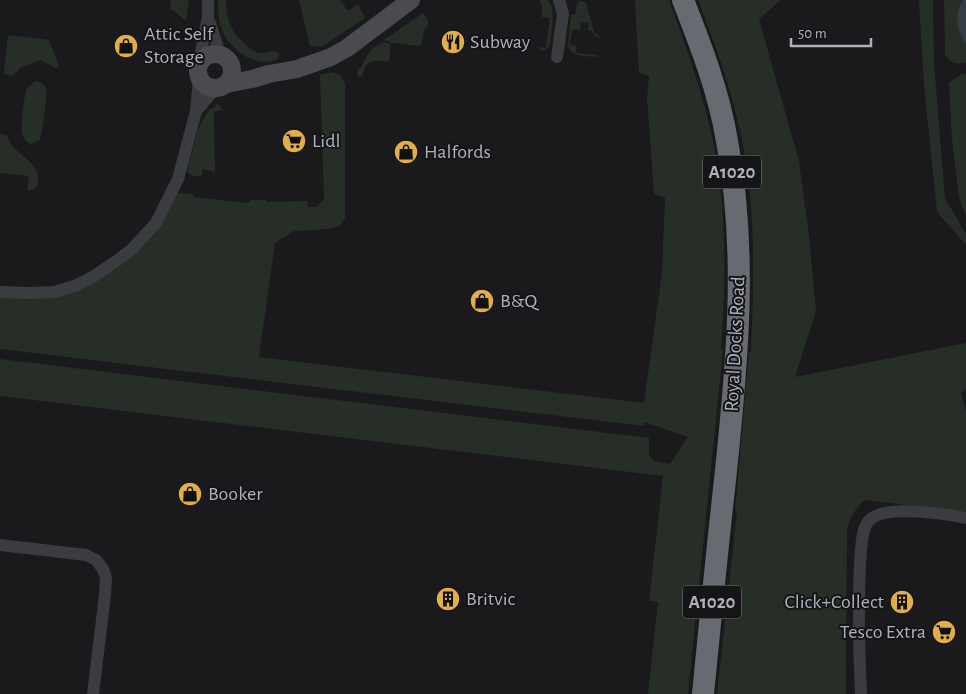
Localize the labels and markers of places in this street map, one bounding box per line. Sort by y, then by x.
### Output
place label: Attic Self Storage [144,24,214,67]
restaurant icon: Subway [440,29,466,55]
place label: Subway [470,32,531,52]
shop icon: Attic Self Storage [113,33,139,59]
supermarket icon: Lidl [281,128,307,154]
place label: Lidl [312,131,340,151]
shop icon: Halfords [393,139,419,165]
place label: Halfords [424,142,491,162]
shop icon: B&Q [469,288,495,314]
place label: B&Q [500,291,540,311]
shop icon: Booker [177,481,203,507]
place label: Booker [208,484,263,504]
building icon: Britvic [435,586,461,612]
place label: Britvic [466,589,516,609]
building icon: Click+Collect [889,589,915,615]
place label: Click+Collect [784,592,885,612]
supermarket icon: Tesco Extra [931,619,957,645]
place label: Tesco Extra [840,622,926,642]

